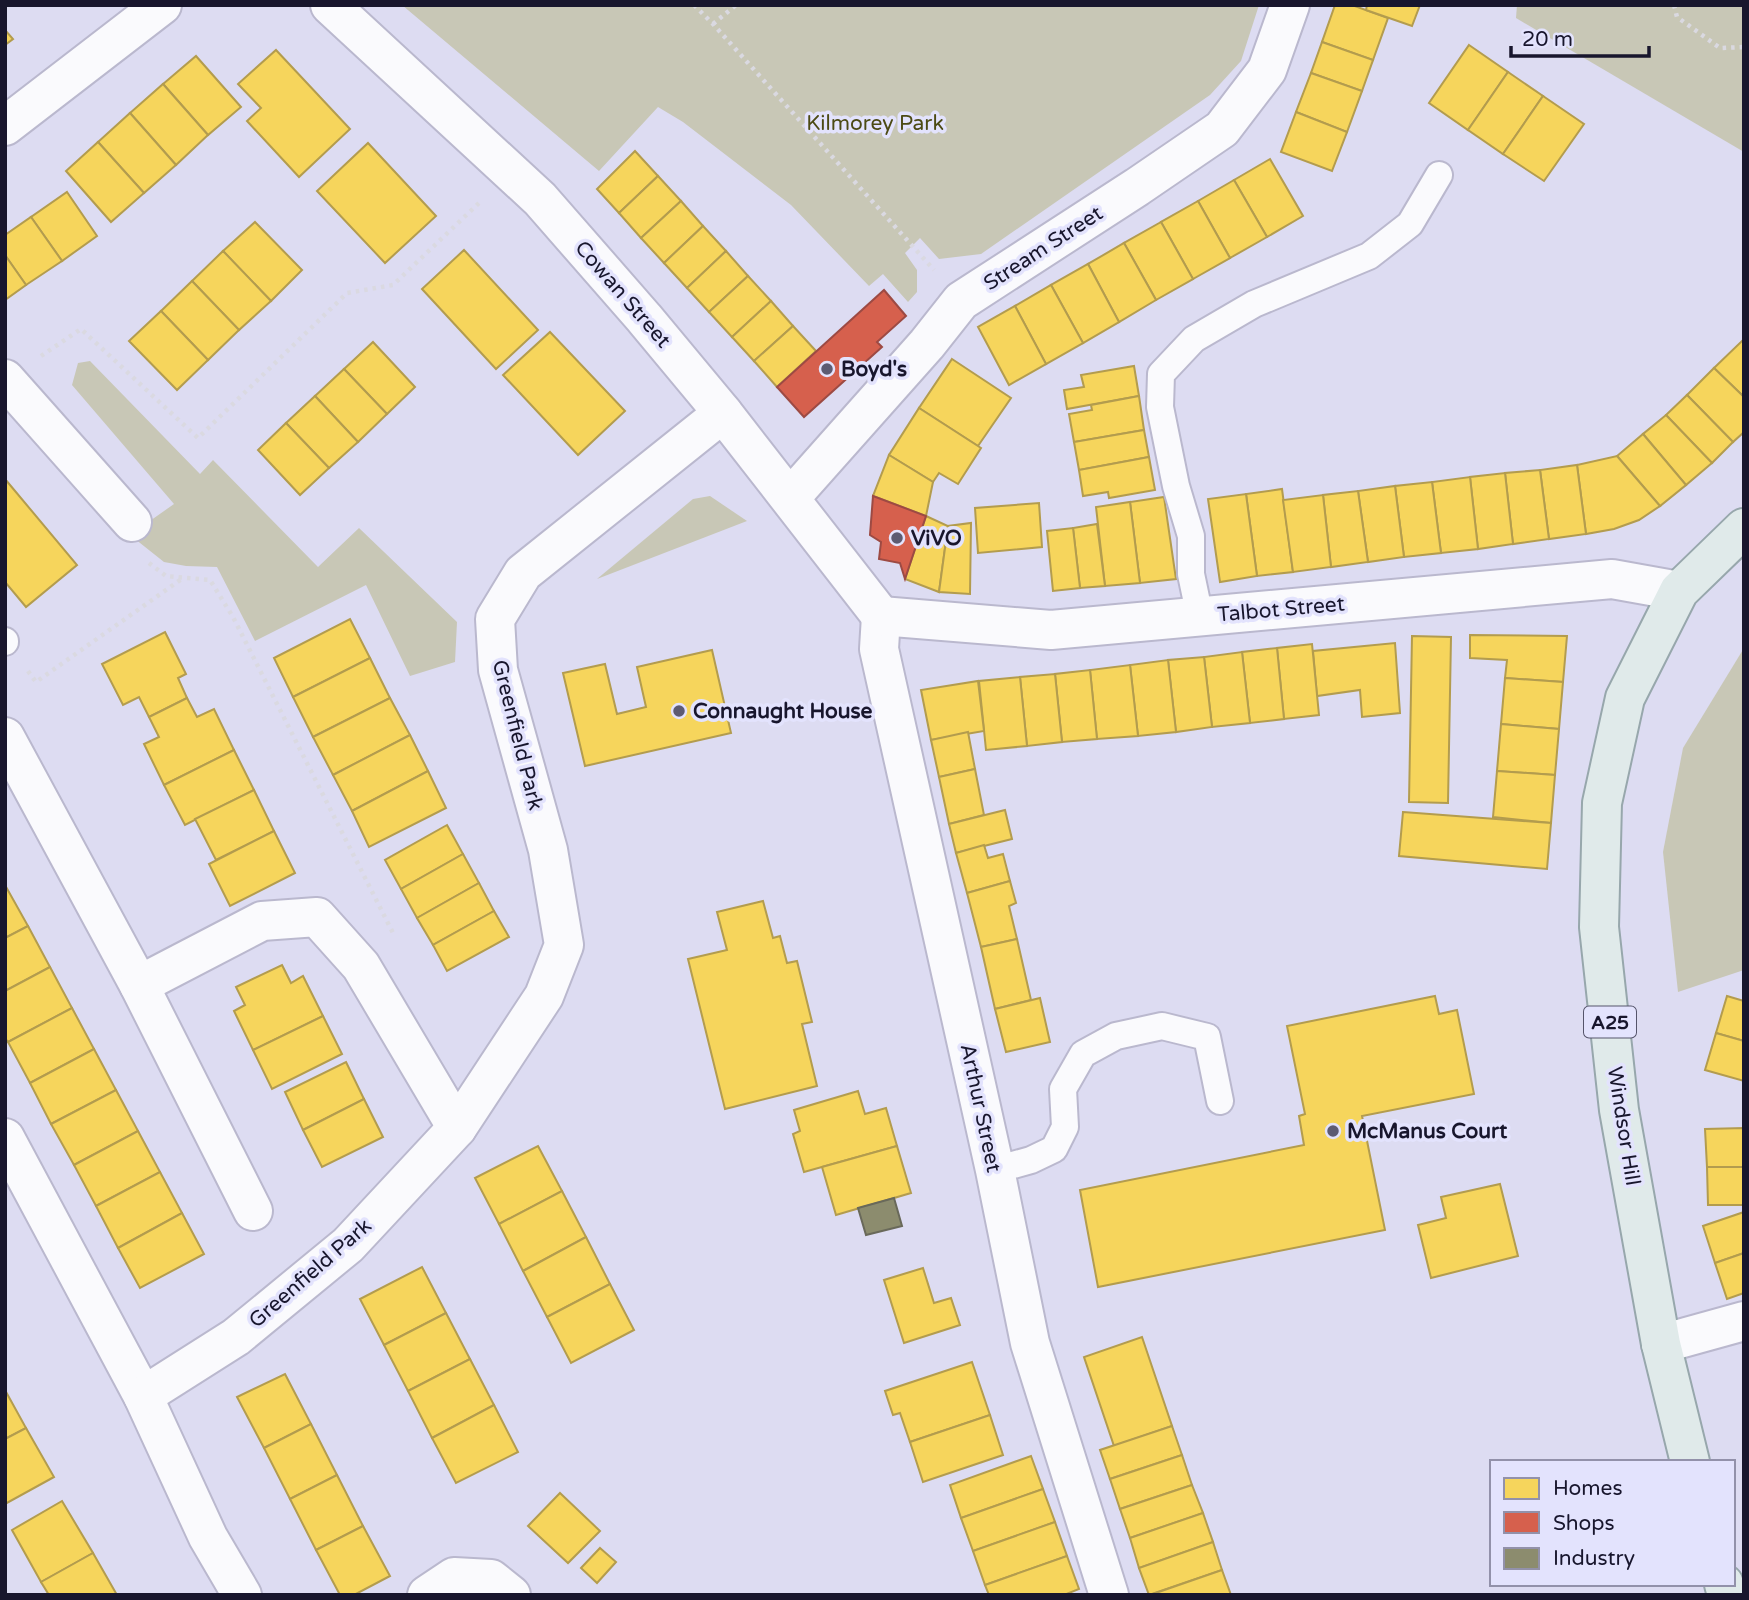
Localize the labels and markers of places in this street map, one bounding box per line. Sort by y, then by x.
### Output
place label: Boyd's [841,357,907,382]
marker: Boyd's [819,361,835,377]
place label: ViVO [911,526,962,551]
marker: ViVO [889,530,905,546]
place label: Connaught House [693,699,873,724]
marker: Connaught House [671,703,687,719]
place label: McManus Court [1347,1119,1507,1144]
marker: McManus Court [1325,1123,1341,1139]

